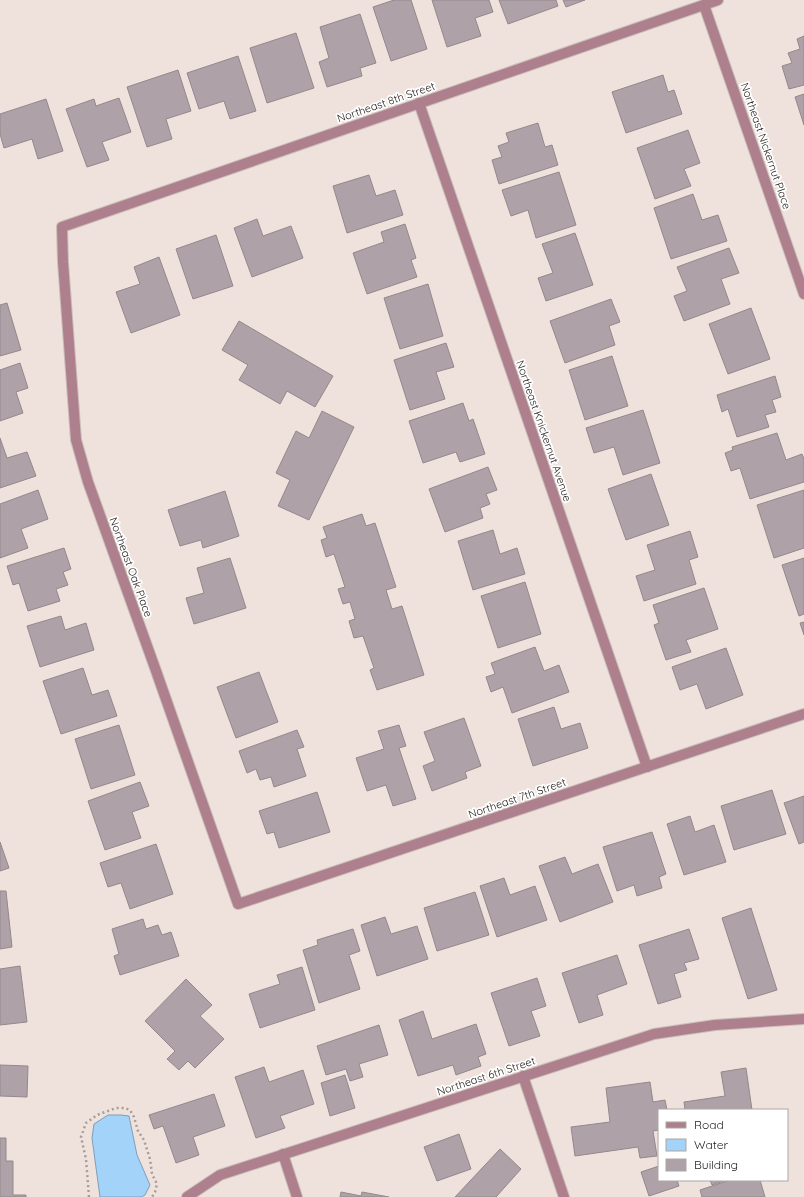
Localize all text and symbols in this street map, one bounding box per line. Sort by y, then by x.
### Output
street label: Northeast 8th Street [335,79,437,125]
street label: Northeast Nickernut Place [738,81,794,211]
street label: Northeast Knickernut Avenue [513,359,575,503]
street label: Northeast Oak Place [106,515,156,619]
street label: Northeast 7th Street [466,775,568,821]
street label: Northeast 6th Street [435,1053,537,1099]
legend [658,1109,788,1181]
text: Road [694,1117,724,1132]
text: Water [694,1137,729,1152]
text: Building [694,1157,738,1172]

